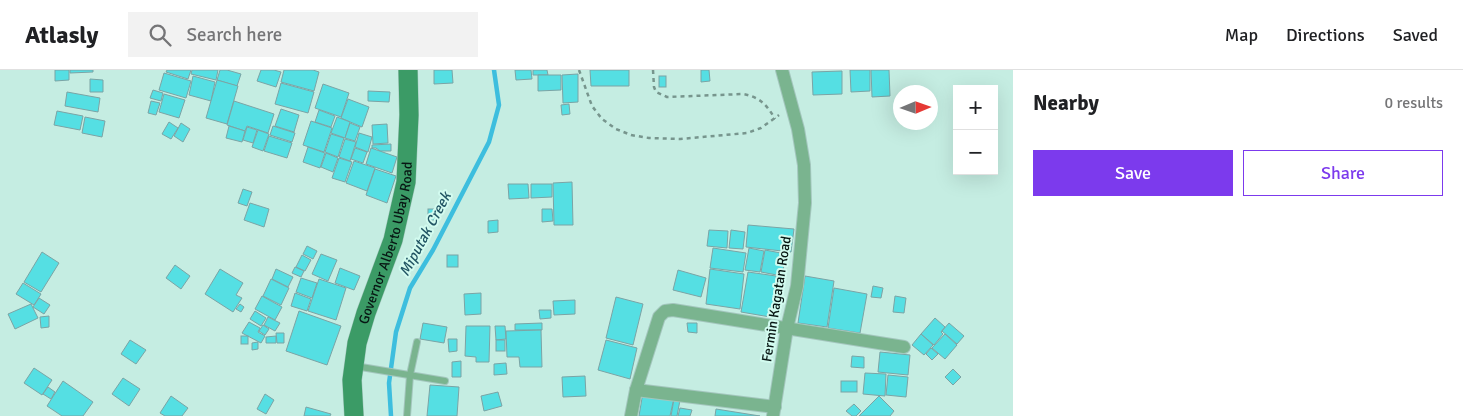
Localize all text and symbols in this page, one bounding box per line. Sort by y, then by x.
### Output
search box [128,12,478,57]
text: Atlasly [25,20,98,50]
icon: search [146,21,174,49]
text: Search here [186,23,282,47]
text: Map [1225,24,1258,46]
text: Directions [1286,24,1365,46]
text: Saved [1393,24,1438,46]
north arrow [893,85,938,130]
map controls [953,85,998,175]
button: + [953,85,998,130]
text: Nearby [1033,90,1099,116]
text: 0 results [1384,93,1443,113]
button: − [953,130,998,175]
button: Save [1033,150,1233,196]
button: Share [1243,150,1443,196]
street label: Governor Alberto Ubay Road [355,161,416,326]
water label: Miputak Creek [395,187,455,279]
street label: Fermin Kagatan Road [758,235,795,363]

